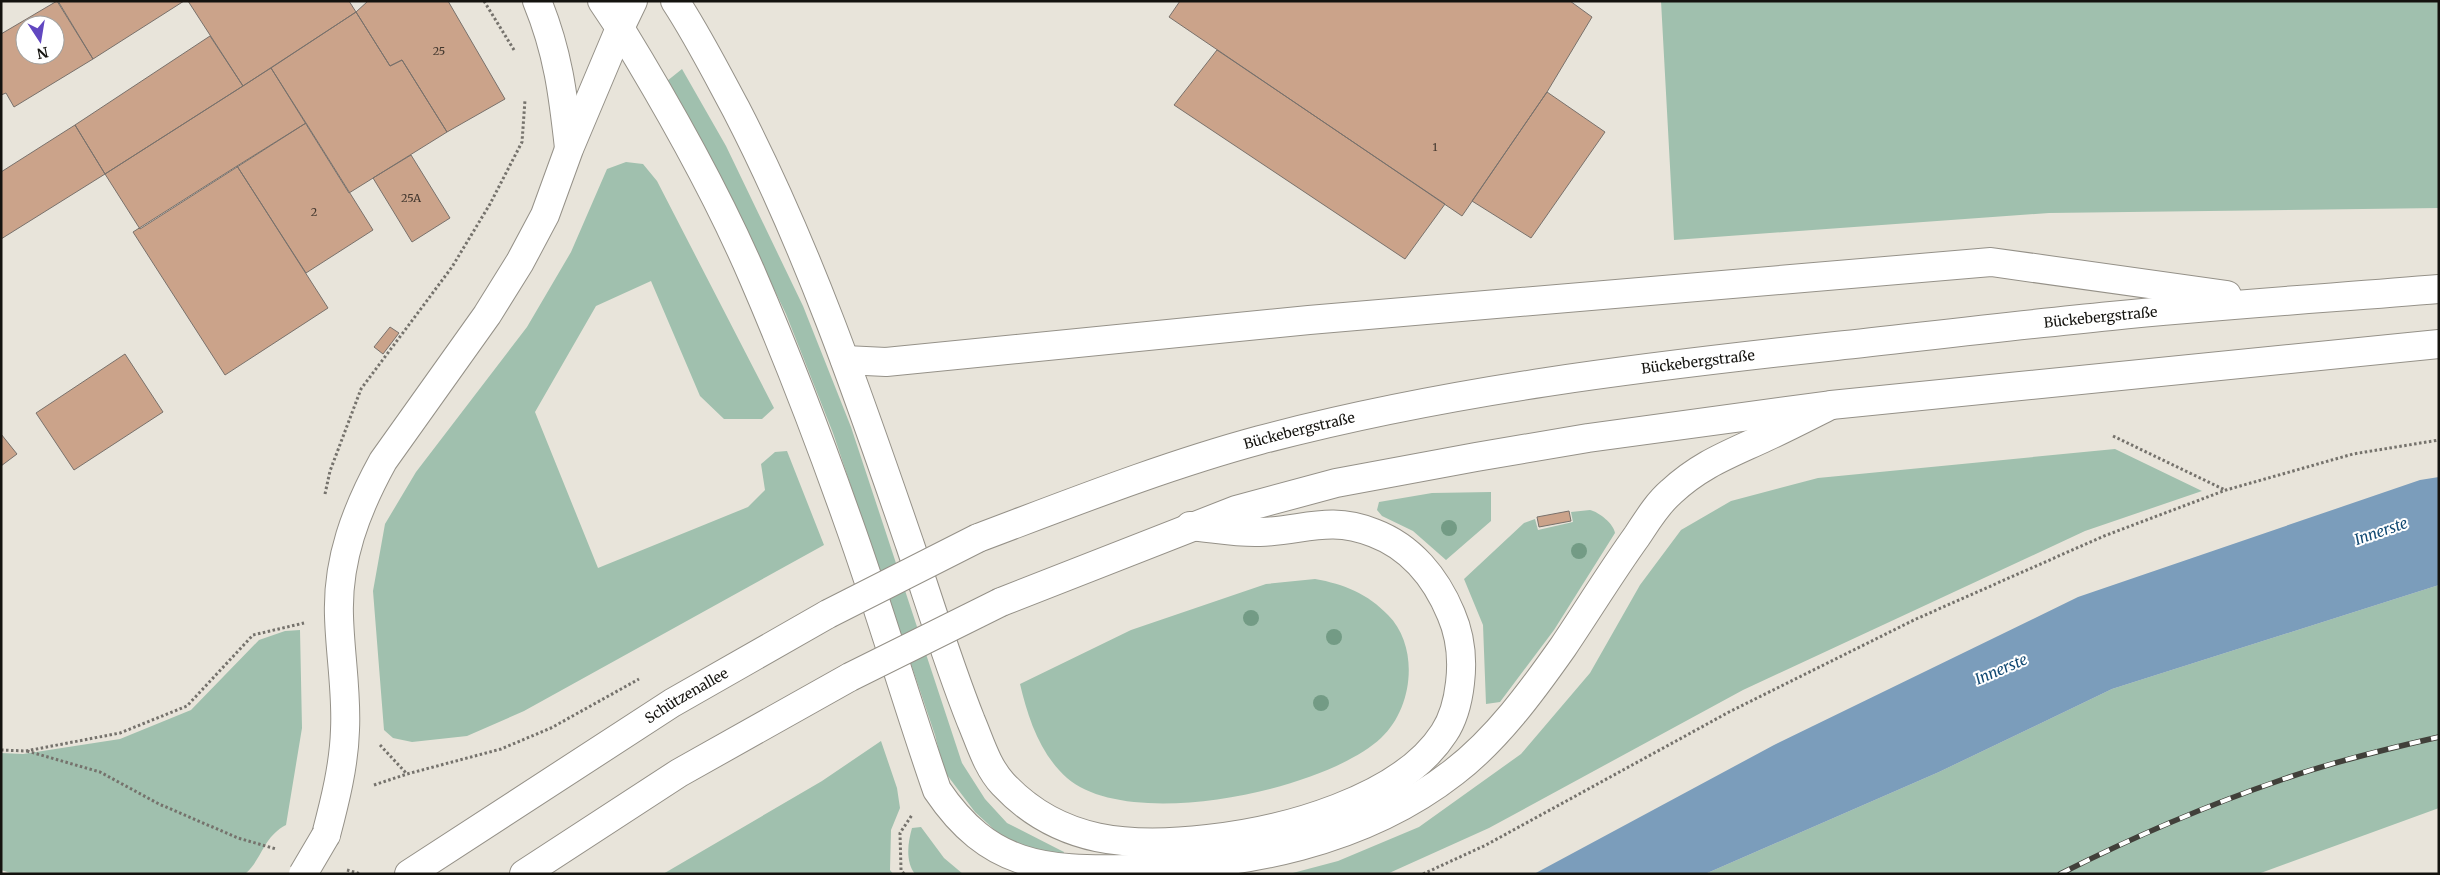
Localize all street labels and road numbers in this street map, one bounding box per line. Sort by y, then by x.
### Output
street label: Bückebergstraße [2043,303,2158,332]
street label: Bückebergstraße [1640,346,1756,378]
street label: Bückebergstraße [1241,408,1357,453]
street label: Schützenallee [641,664,731,727]

